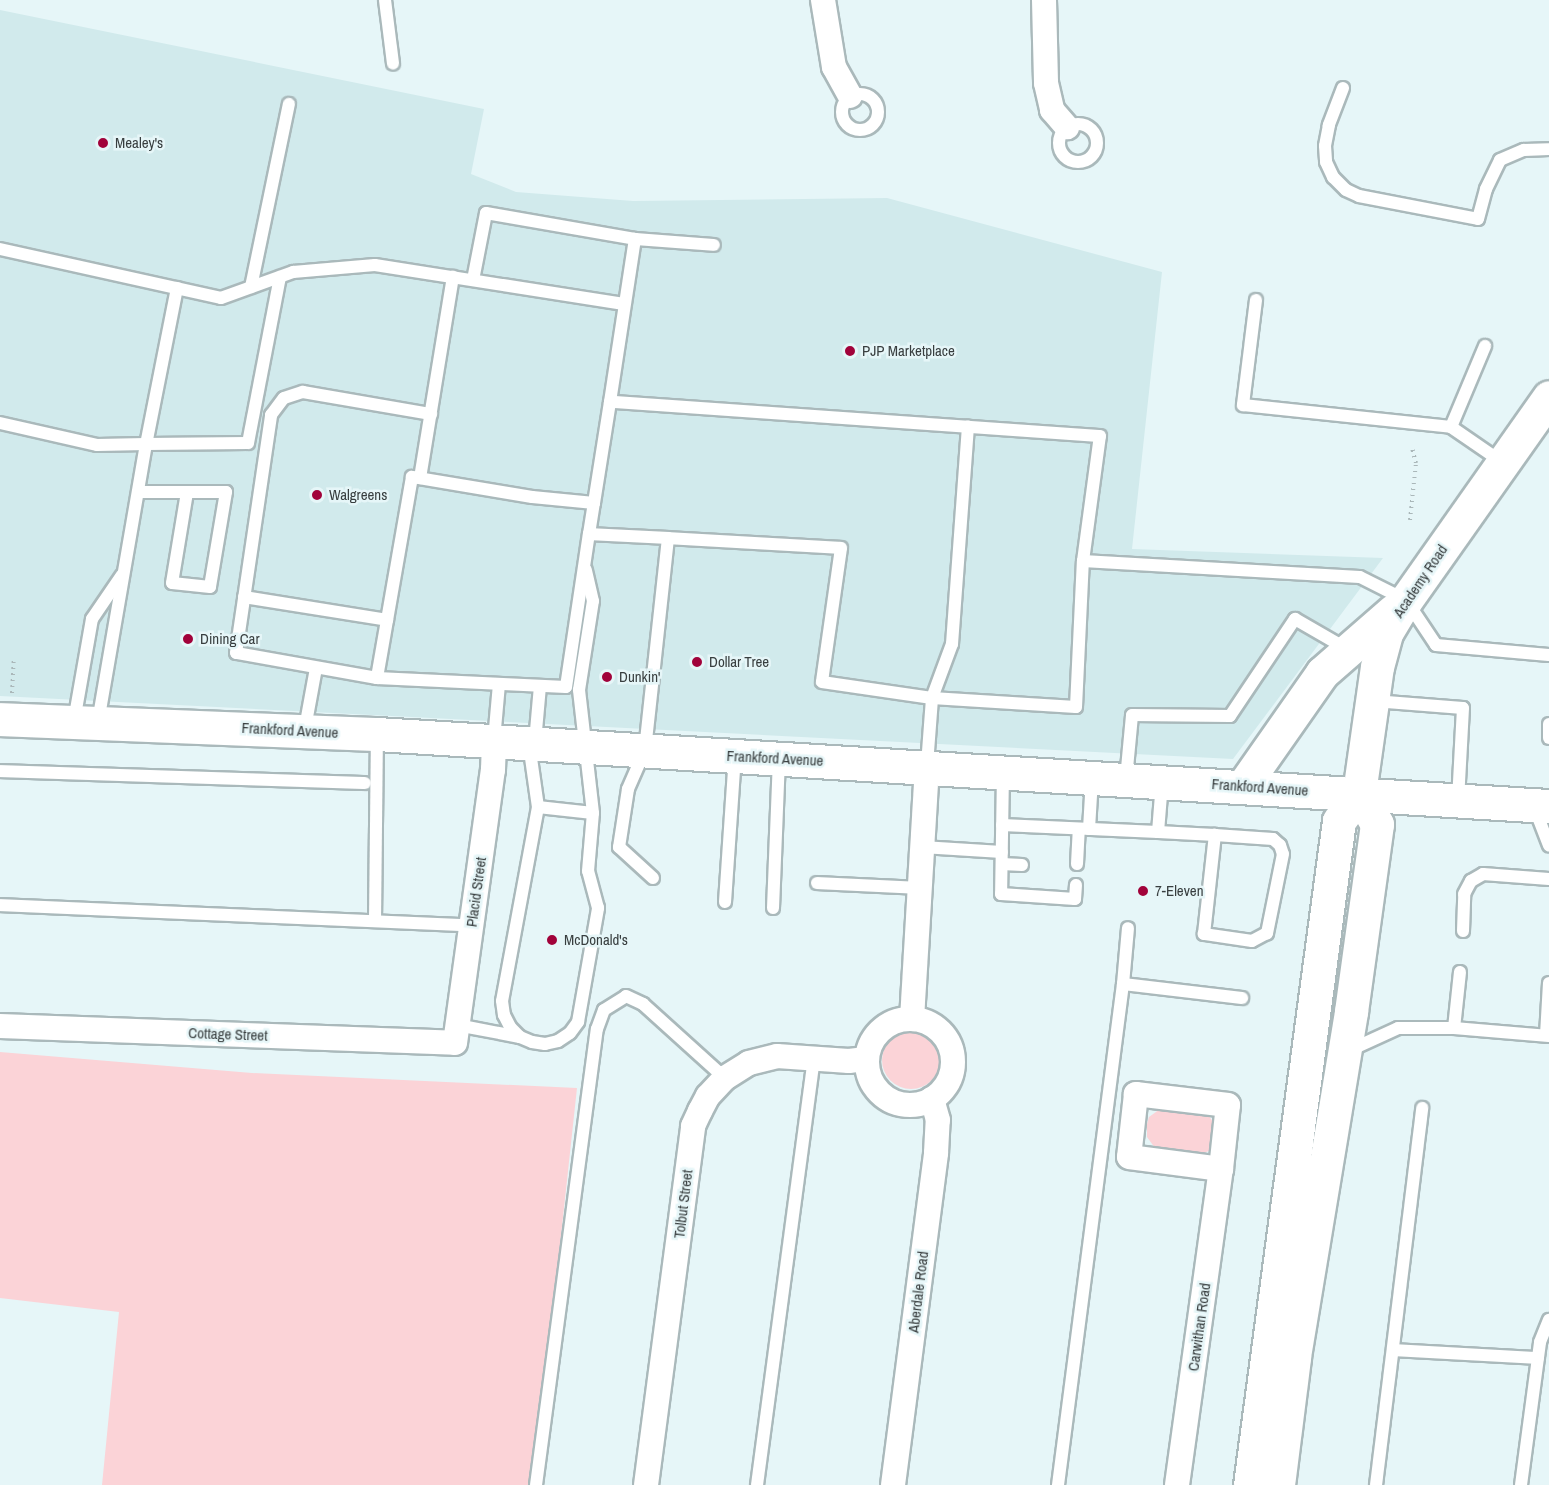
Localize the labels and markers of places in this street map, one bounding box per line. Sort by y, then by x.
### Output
place label: Mealey's [115,134,163,152]
marker: Mealey's [96,136,110,150]
place label: PJP Marketplace [862,342,955,360]
marker: PJP Marketplace [843,344,857,358]
place label: Walgreens [329,486,387,504]
marker: Walgreens [310,488,324,502]
place label: Dining Car [200,630,259,648]
marker: Dining Car [181,632,195,646]
place label: Dollar Tree [709,653,769,671]
marker: Dollar Tree [690,655,704,669]
place label: Dunkin' [619,668,660,686]
marker: Dunkin' [600,670,614,684]
place label: 7-Eleven [1155,882,1204,900]
marker: 7-Eleven [1136,884,1150,898]
place label: McDonald's [564,931,628,949]
marker: McDonald's [545,933,559,947]

